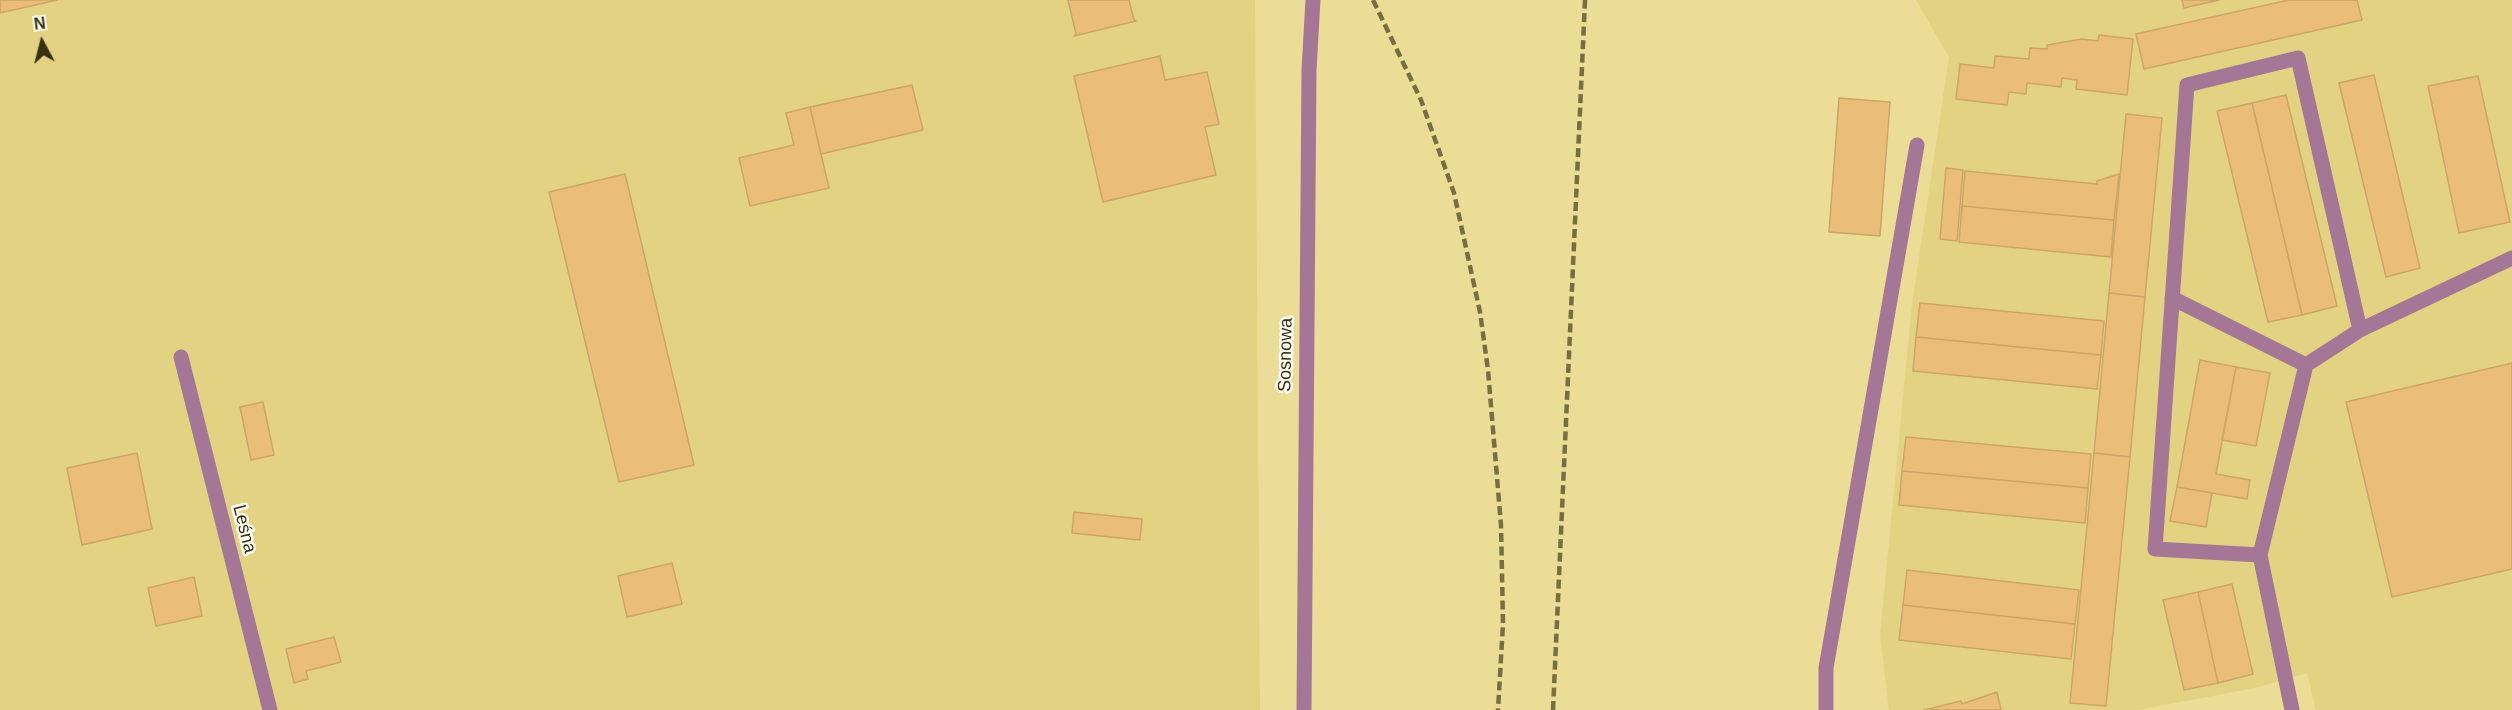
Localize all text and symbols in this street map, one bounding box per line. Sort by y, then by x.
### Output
north arrow [12,12,72,72]
text: N [33,14,47,33]
street label: Sosnowa [1275,318,1297,392]
street label: Leśna [228,503,260,555]

